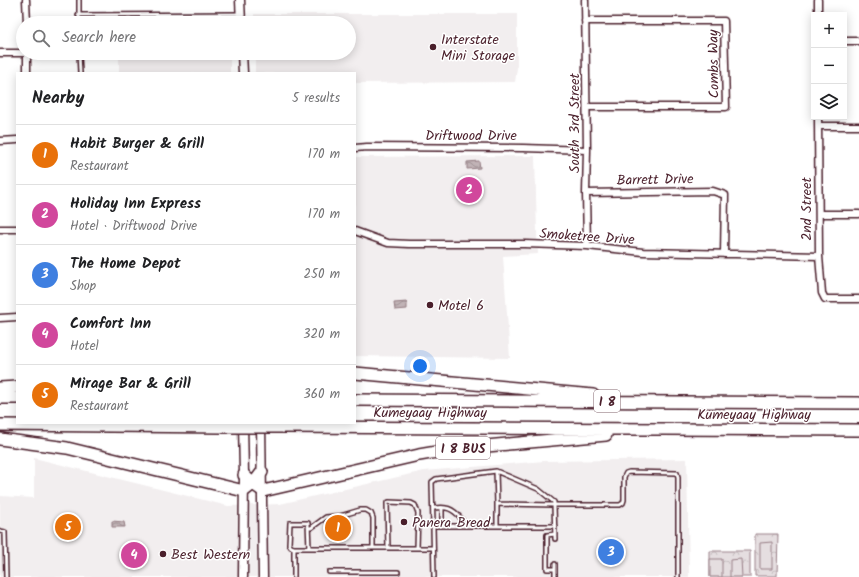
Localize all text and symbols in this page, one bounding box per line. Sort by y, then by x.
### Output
map controls [811,12,847,120]
button: + [811,12,847,48]
search box [16,16,356,60]
text: Search here [62,26,136,50]
icon: search [30,27,52,49]
place label: Interstate Mini Storage [441,29,516,67]
street label: Combs Way [702,29,726,99]
marker: Interstate Mini Storage [428,42,438,52]
button: − [811,48,847,84]
street label: South 3rd Street [564,73,586,173]
button: layers [811,84,847,120]
text: Nearby [32,85,84,112]
text: 5 results [292,88,340,109]
street label: Driftwood Drive [425,125,517,147]
text: Habit Burger & Grill [70,132,204,156]
text: 1 [43,144,47,165]
text: 170 m [308,144,340,165]
text: Restaurant [70,156,129,177]
street label: Barrett Drive [616,168,694,192]
pin: 2 [456,175,482,205]
street label: 2nd Street [796,177,818,241]
text: Holiday Inn Express [70,192,201,216]
text: 2 [41,204,49,225]
text: 170 m [308,204,340,225]
text: Hotel · Driftwood Drive [70,216,197,237]
street label: Smoketree Drive [539,223,636,251]
text: The Home Depot [70,252,181,276]
text: 3 [41,264,49,285]
text: 250 m [303,264,340,285]
text: Shop [70,276,96,297]
place label: Motel 6 [438,295,484,317]
marker: Motel 6 [425,300,435,310]
text: Comfort Inn [70,312,151,336]
text: 4 [41,324,49,345]
text: 320 m [303,324,340,345]
text: Hotel [70,336,99,357]
your location [410,356,430,376]
text: Mirage Bar & Grill [70,372,191,396]
text: 5 [42,384,48,405]
text: 360 m [303,384,340,405]
road number: I 8 [594,390,620,412]
text: Restaurant [70,396,129,417]
street label: Kumeyaay Highway [373,402,487,424]
street label: Kumeyaay Highway [697,404,811,426]
road number: I 8 BUS [436,437,490,459]
pin: 5 [55,512,81,542]
place label: Panera Bread [412,512,491,534]
pin: 1 [325,513,351,543]
marker: Panera Bread [399,517,409,527]
pin: 3 [598,537,624,567]
pin: 4 [121,540,147,570]
place label: Best Western [171,544,250,566]
marker: Best Western [158,549,168,559]

